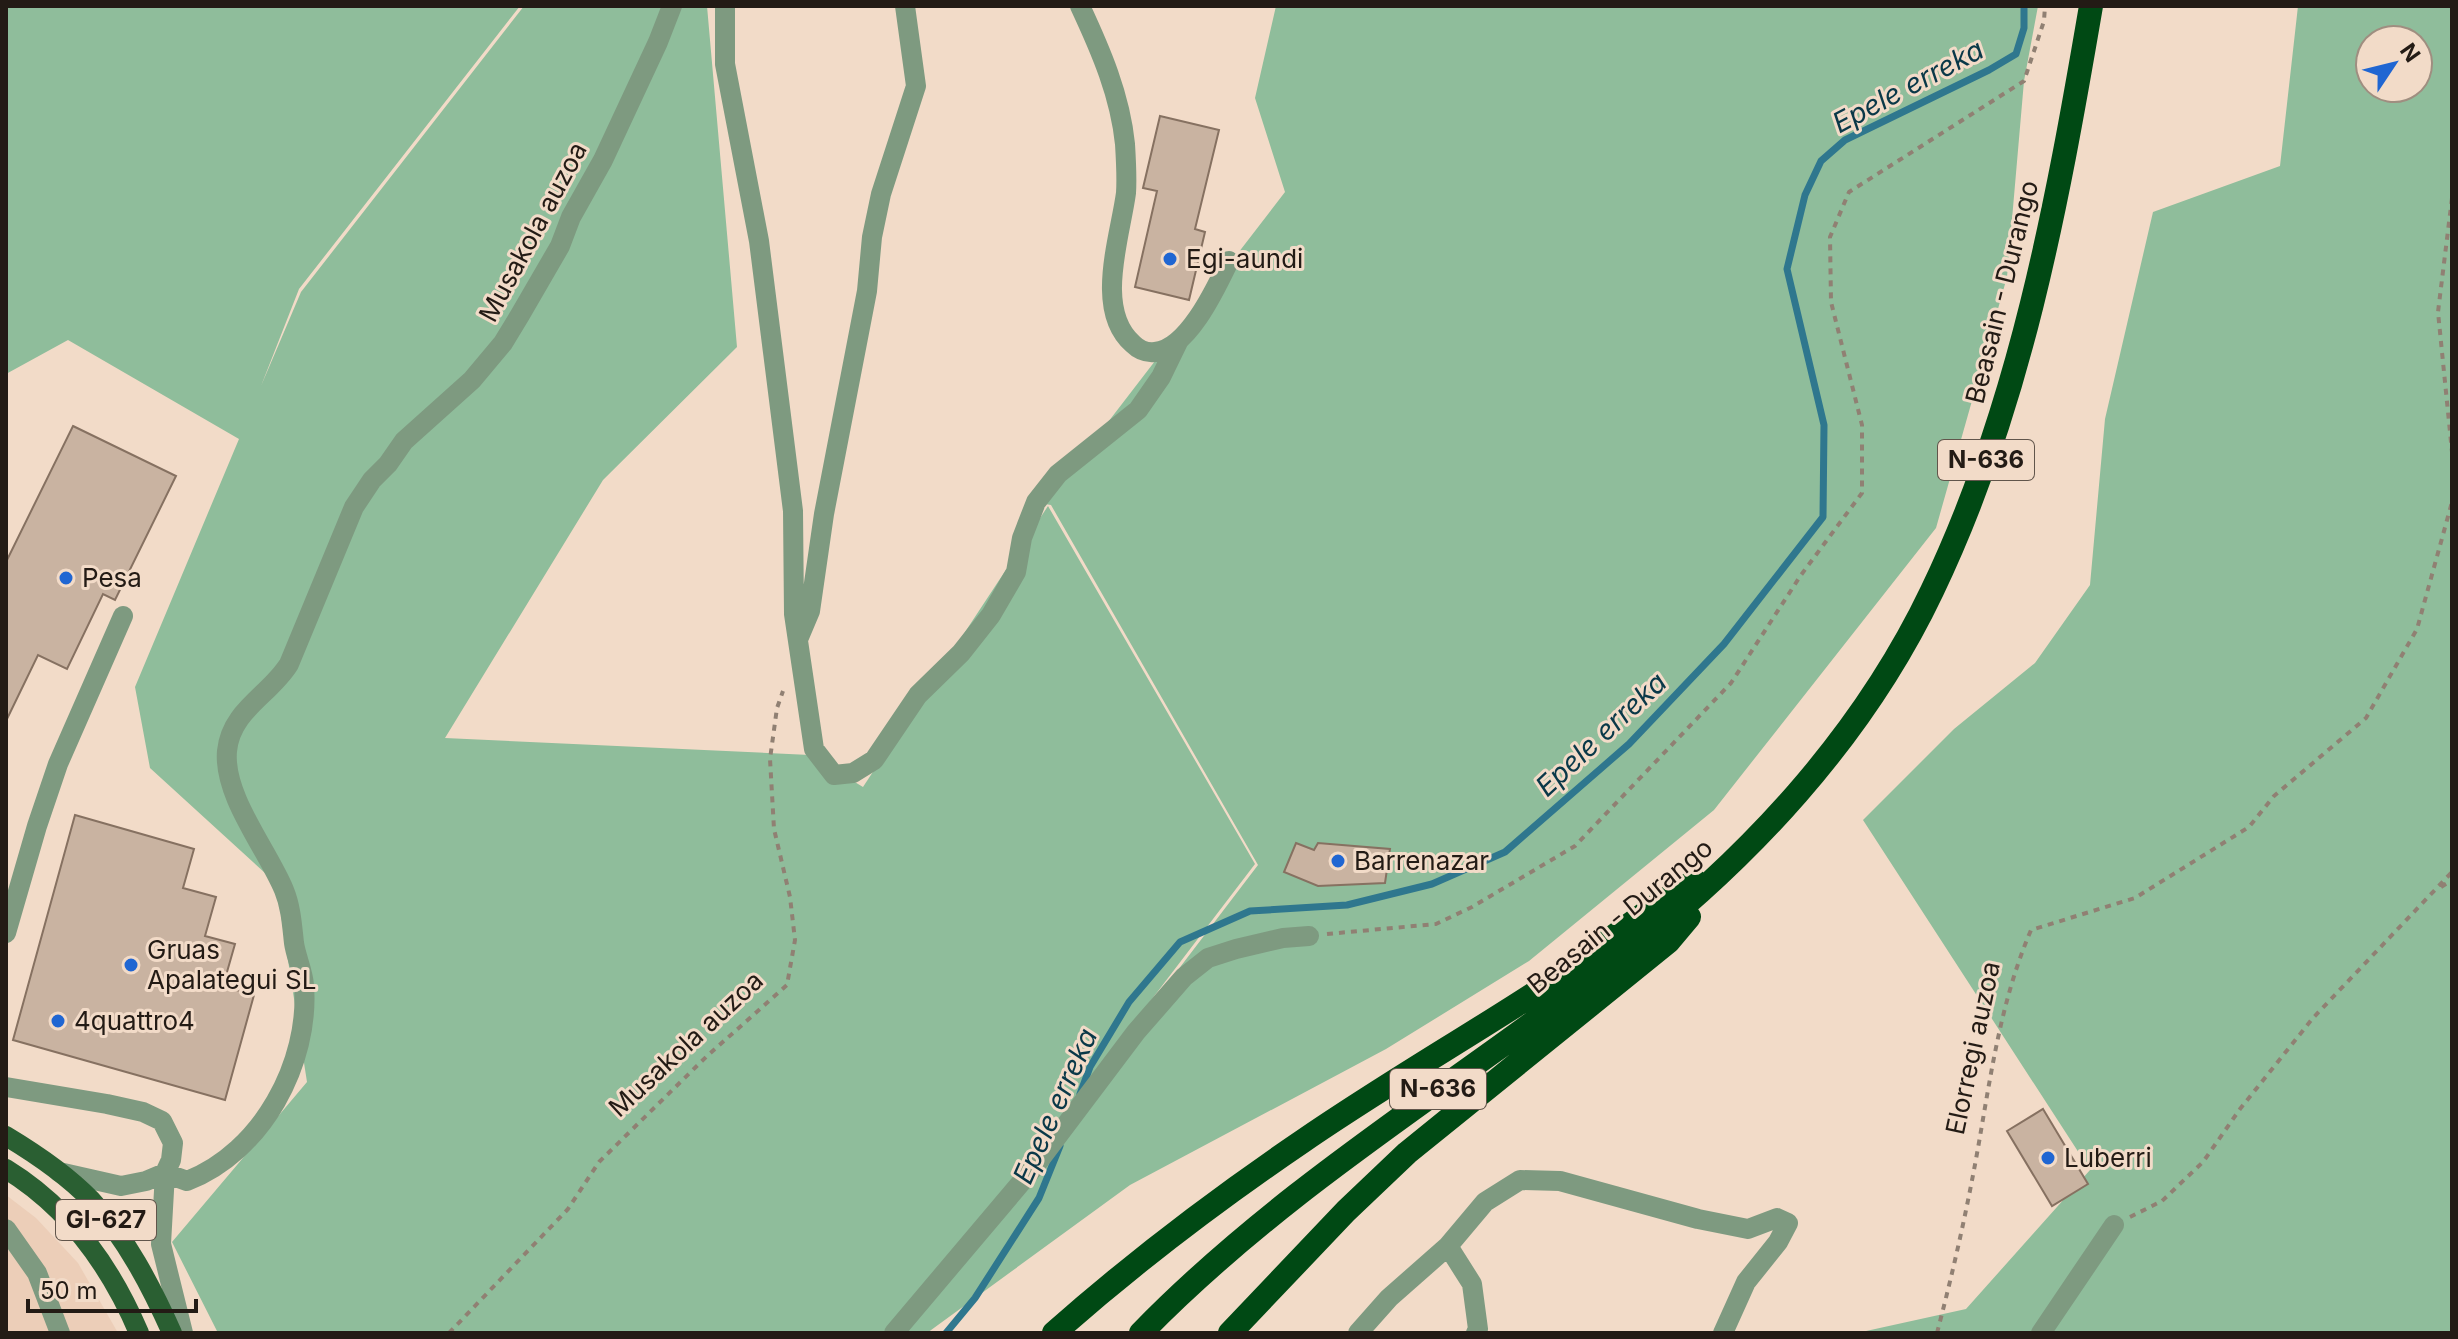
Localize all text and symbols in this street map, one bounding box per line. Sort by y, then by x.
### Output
north arrow [2354,24,2434,104]
water label: Epele erreka [1827,32,1989,140]
text: N [2395,38,2426,67]
street label: Musakola auzoa [472,137,593,327]
street label: Beasain - Durango [1959,177,2044,407]
place label: Egi-aundi [1186,243,1303,274]
marker: Egi-aundi [1161,250,1179,268]
road number: N-636 [1938,440,2034,480]
place label: Pesa [82,562,142,593]
marker: Pesa [57,569,75,587]
water label: Epele erreka [1529,665,1673,803]
street label: Beasain - Durango [1521,832,1718,1000]
place label: Barrenazar [1354,845,1489,876]
marker: Barrenazar [1329,852,1347,870]
place label: Gruas Apalategui SL [147,934,316,995]
marker: Gruas Apalategui SL [122,956,140,974]
street label: Elorregi auzoa [1939,959,2006,1137]
street label: Musakola auzoa [602,964,769,1123]
place label: 4quattro4 [74,1005,195,1036]
marker: 4quattro4 [49,1012,67,1030]
water label: Epele erreka [1006,1023,1104,1189]
road number: N-636 [1390,1069,1486,1109]
place label: Luberri [2064,1142,2152,1173]
marker: Luberri [2039,1149,2057,1167]
road number: GI-627 [56,1200,156,1240]
scale bar [28,1263,196,1313]
text: 50 m [40,1276,98,1305]

